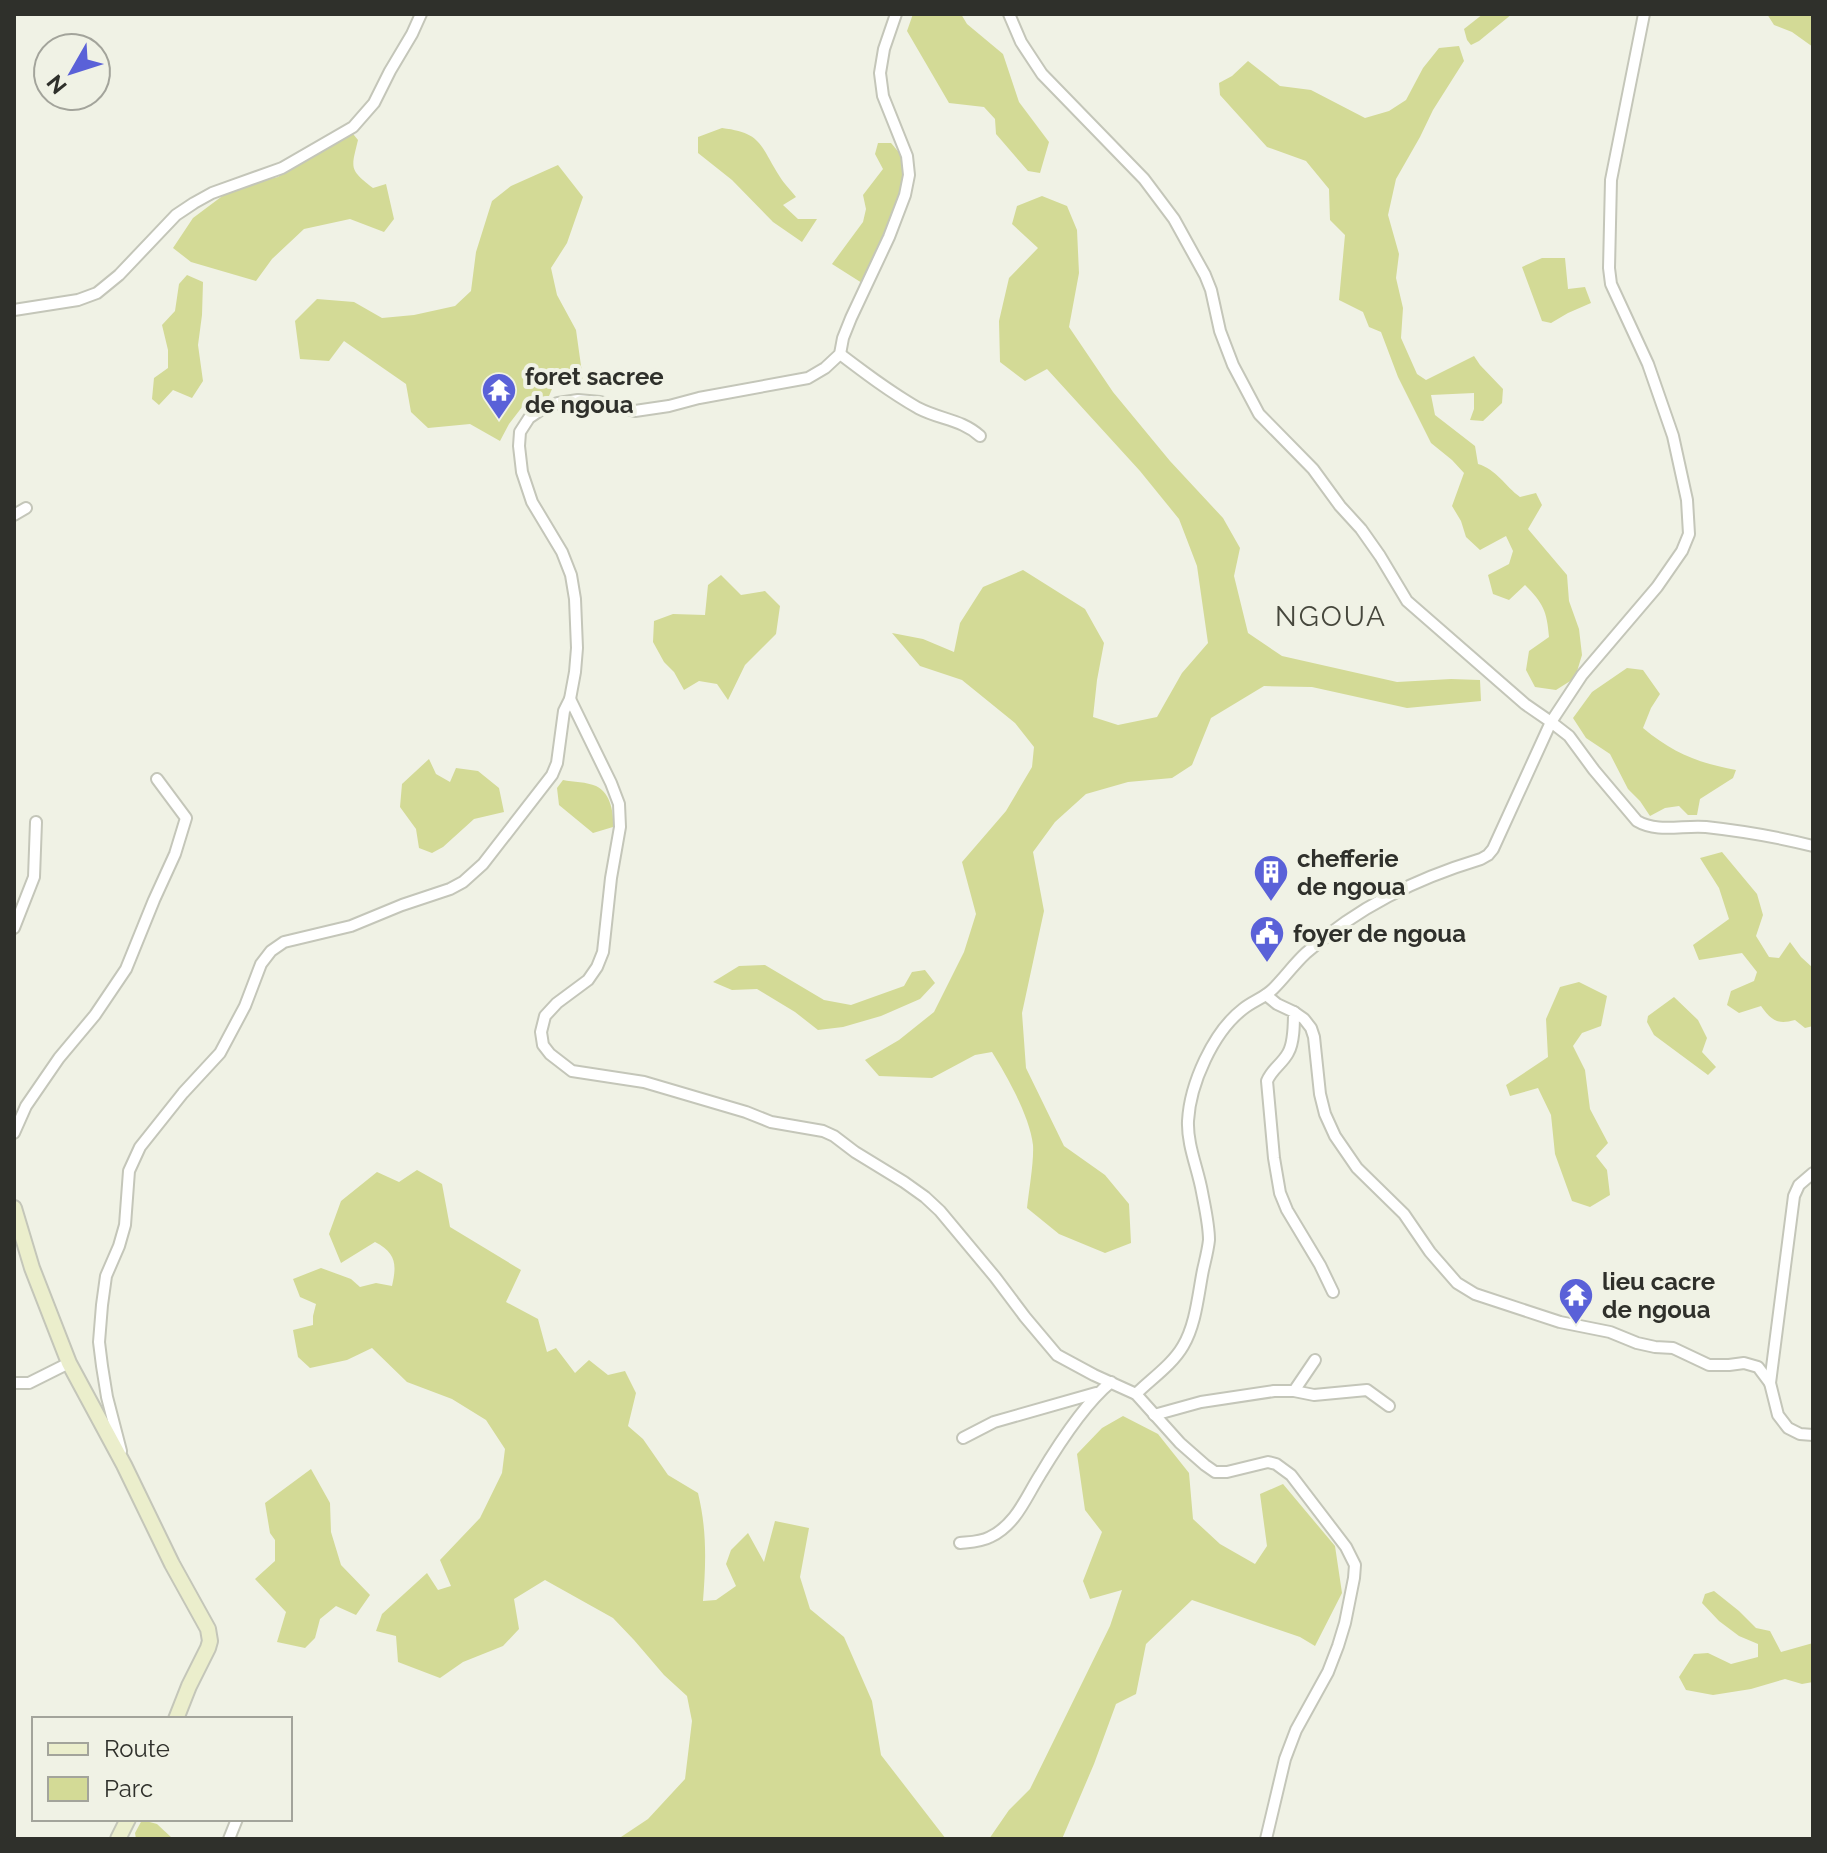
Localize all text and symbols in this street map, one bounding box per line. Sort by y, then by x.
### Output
north arrow [32,32,112,112]
text: N [41,70,72,99]
place label: foret sacree de ngoua [525,362,664,419]
temple icon: foret sacree de ngoua [480,371,518,421]
district label: NGOUA [1275,600,1387,633]
place label: chefferie de ngoua [1297,844,1406,901]
building icon: chefferie de ngoua [1252,853,1290,903]
public building icon: foyer de ngoua [1248,914,1286,964]
place label: foyer de ngoua [1293,919,1466,948]
place label: lieu cacre de ngoua [1602,1267,1715,1324]
temple icon: lieu cacre de ngoua [1557,1276,1595,1326]
legend [32,1717,292,1821]
text: Route [104,1734,170,1763]
text: Parc [104,1774,153,1803]

